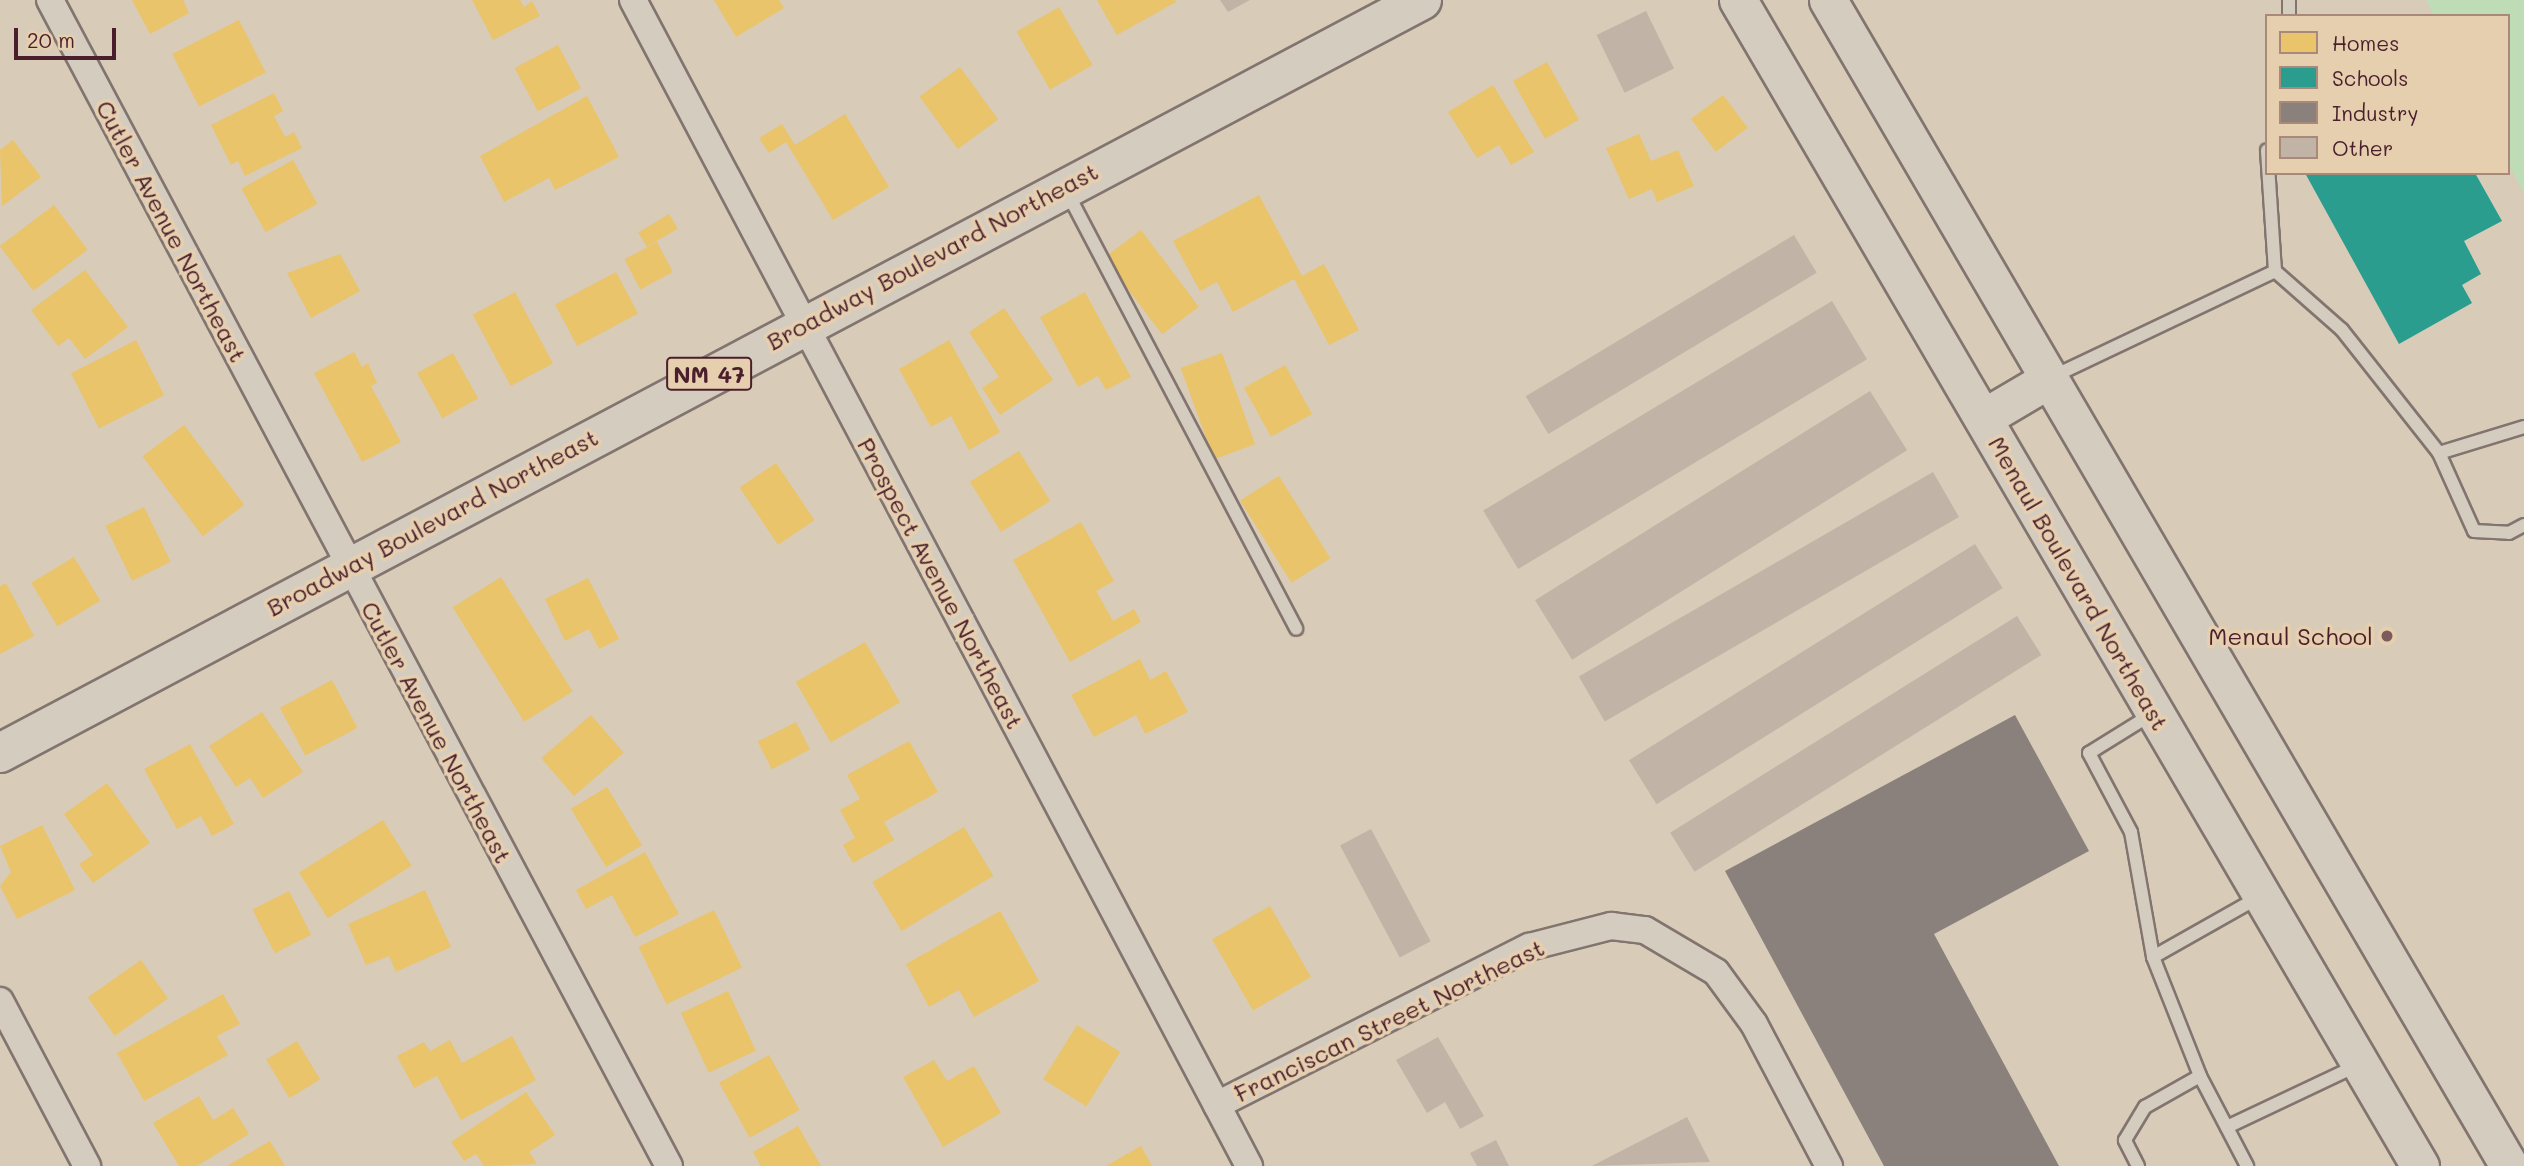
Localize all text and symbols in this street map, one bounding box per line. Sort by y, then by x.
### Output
scale bar [18,14,119,58]
legend [2265,14,2510,175]
text: 20 m [27,26,75,53]
text: Homes [2332,29,2399,56]
text: Schools [2332,64,2408,91]
street label: Cutler Avenue Northeast [91,95,253,367]
text: Industry [2332,99,2419,126]
text: Other [2332,134,2393,161]
street label: Broadway Boulevard Northeast [761,156,1103,356]
road number: NM 47 [665,354,753,394]
street label: Broadway Boulevard Northeast [261,422,603,622]
street label: Menaul Boulevard Northeast [1983,431,2175,735]
street label: Prospect Avenue Northeast [852,433,1030,733]
street label: Cutler Avenue Northeast [356,596,518,868]
place label: Menaul School [2208,622,2373,650]
marker: Menaul School [2379,628,2395,644]
street label: Franciscan Street Northeast [1229,932,1549,1108]

